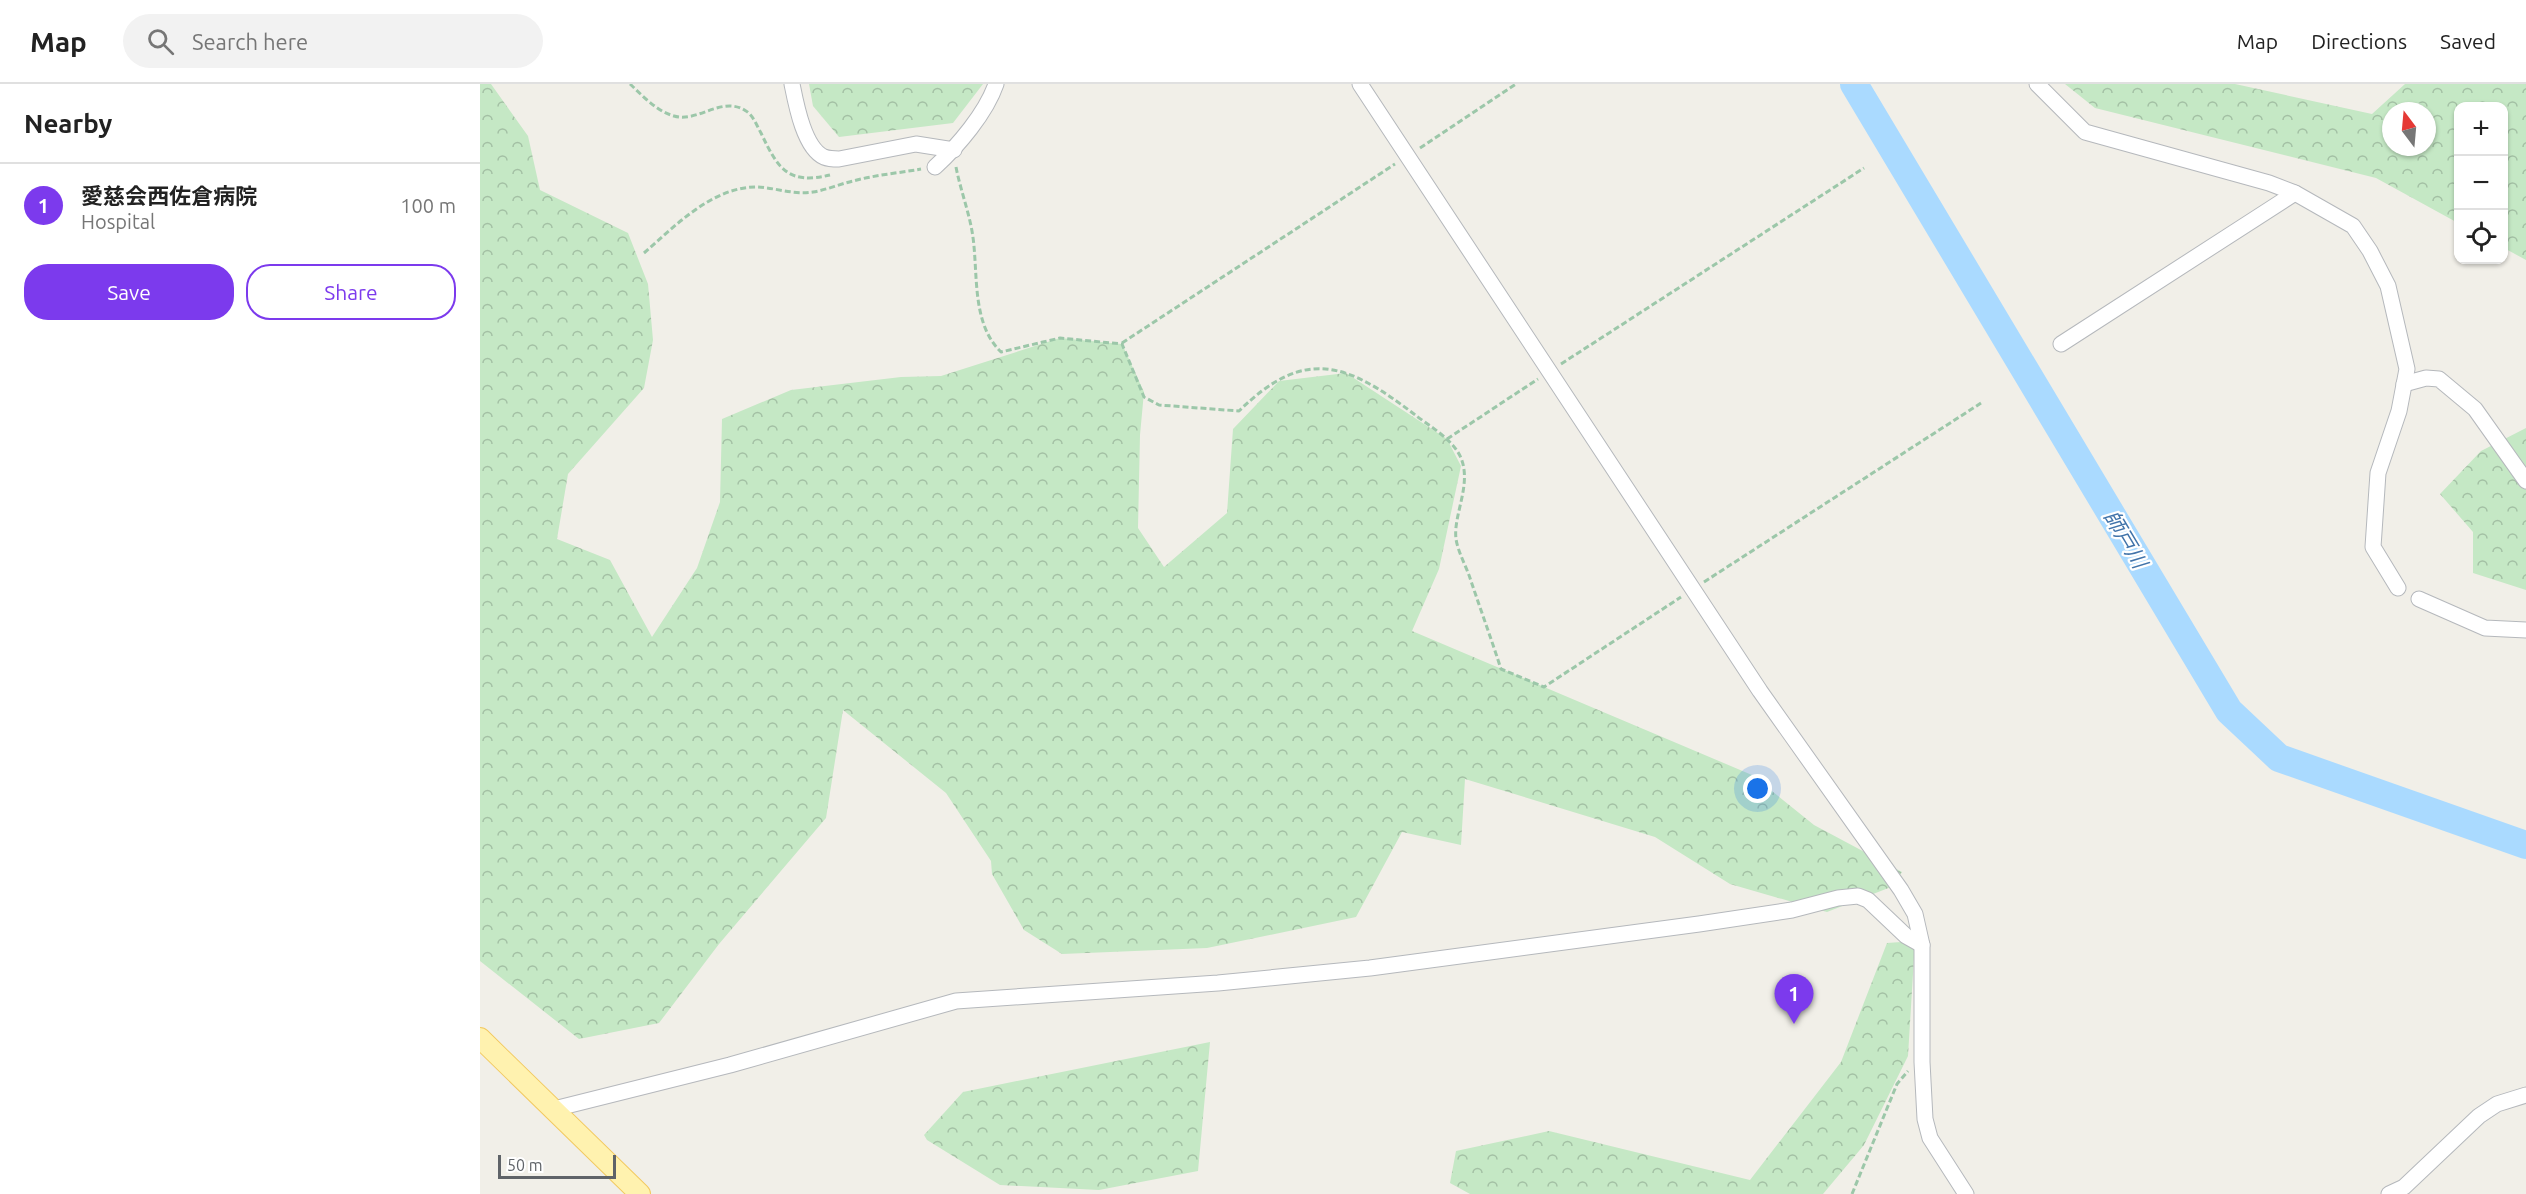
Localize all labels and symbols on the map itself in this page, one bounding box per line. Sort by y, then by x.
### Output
north arrow [2382,102,2436,156]
water label: 師戸川 [2099,506,2154,574]
your location [1743,774,1772,803]
pin: 1 [1774,974,1814,1024]
scale bar [498,1152,616,1180]

